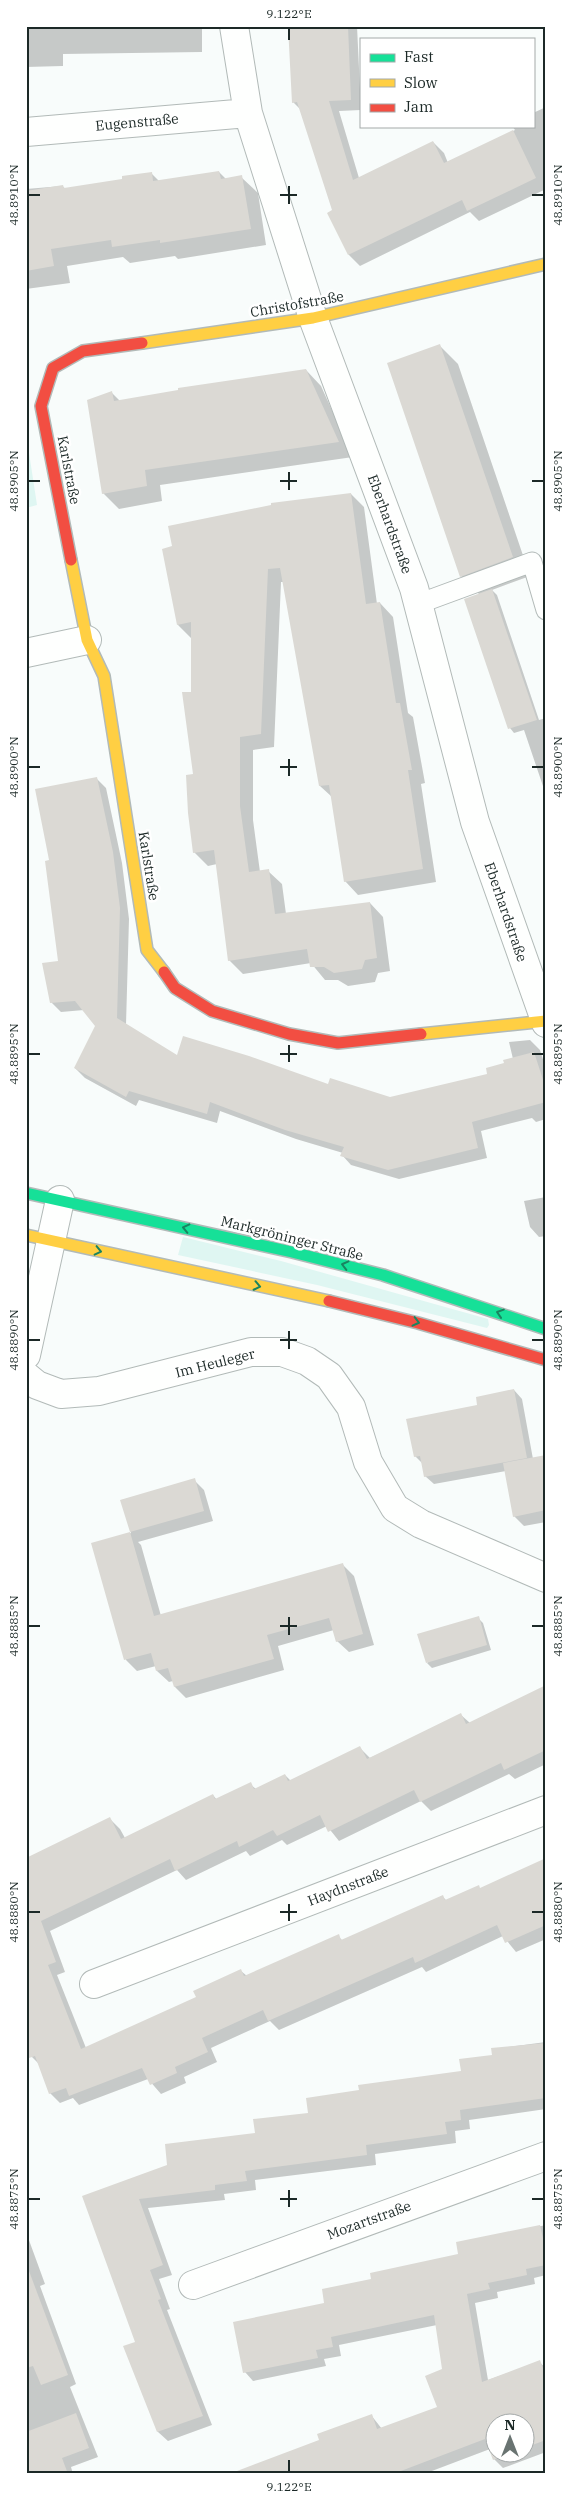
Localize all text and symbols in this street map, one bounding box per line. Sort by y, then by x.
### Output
text: 9.122°E [266,6,312,21]
legend [360,38,534,128]
text: Fast [404,47,434,66]
text: Slow [404,73,438,92]
text: Jam [404,97,433,116]
street label: Eugenstraße [95,109,179,135]
text: 48.8910°N [6,164,21,226]
text: 48.8910°N [550,164,565,226]
street label: Christofstraße [249,287,345,321]
street label: Karlstraße [54,434,84,506]
text: 48.8905°N [6,450,21,512]
text: 48.8905°N [550,450,565,512]
street label: Eberhardstraße [364,472,416,576]
text: 48.8900°N [6,736,21,798]
text: 48.8900°N [550,736,565,798]
street label: Karlstraße [135,830,163,902]
street label: Eberhardstraße [481,860,531,964]
text: 48.8895°N [6,1023,21,1085]
text: 48.8895°N [550,1023,565,1085]
street label: Markgröninger Straße [219,1212,365,1264]
one-way arrow [182,1223,191,1234]
one-way arrow [94,1245,103,1256]
one-way arrow [341,1261,349,1271]
one-way arrow [253,1280,261,1291]
text: 48.8890°N [6,1309,21,1371]
one-way arrow [496,1309,505,1319]
text: 48.8890°N [550,1309,565,1371]
one-way arrow [411,1316,420,1327]
street label: Im Heuleger [173,1344,258,1382]
text: 48.8885°N [6,1595,21,1657]
text: 48.8885°N [550,1595,565,1657]
street label: Haydnstraße [305,1862,391,1910]
text: 48.8880°N [6,1881,21,1943]
text: 48.8880°N [550,1881,565,1943]
text: 48.8875°N [6,2168,21,2230]
text: 48.8875°N [550,2168,565,2230]
street label: Mozartstraße [325,2196,413,2244]
north arrow [484,2412,534,2462]
text: N [504,2416,516,2434]
text: 9.122°E [266,2479,312,2494]

